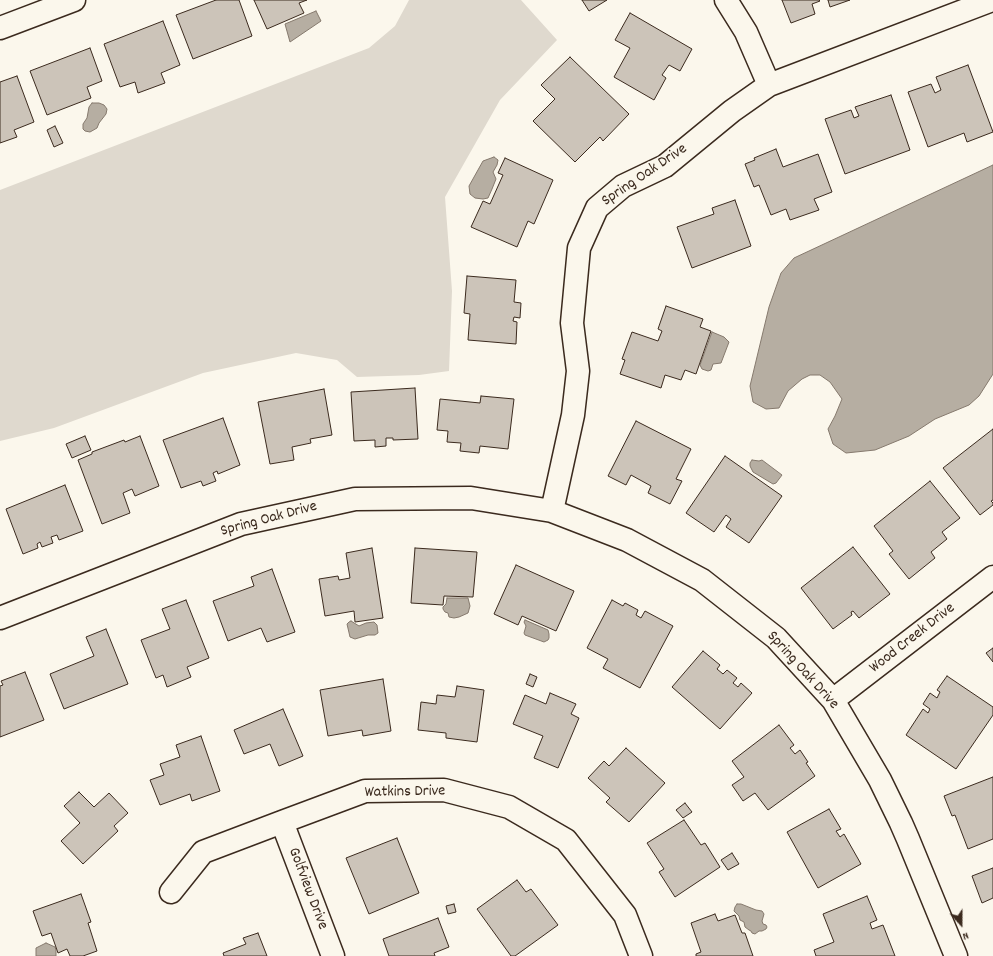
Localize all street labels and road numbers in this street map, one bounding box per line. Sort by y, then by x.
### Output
street label: Spring Oak Drive [599,140,691,212]
street label: Spring Oak Drive [219,498,319,542]
street label: Wood Creek Drive [866,600,960,678]
street label: Spring Oak Drive [762,628,842,714]
street label: Watkins Drive [364,783,446,803]
street label: Golfview Drive [283,845,331,933]

